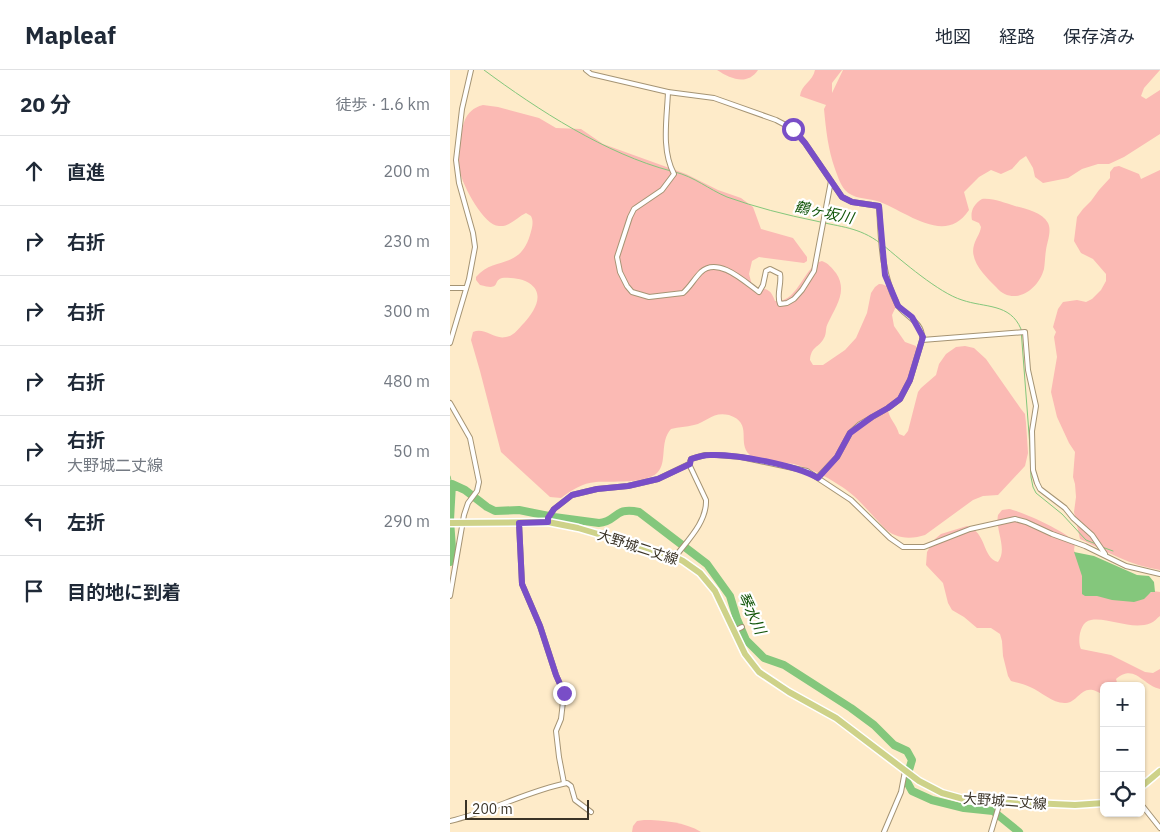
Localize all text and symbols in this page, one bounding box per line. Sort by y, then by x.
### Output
text: Mapleaf [25,19,116,51]
text: 地図 [935,25,971,48]
text: 経路 [999,25,1035,48]
text: 保存済み [1063,25,1135,48]
text: 20 分 [20,90,71,118]
text: 徒歩 · 1.6 km [336,94,430,114]
route start [782,118,805,141]
icon: ahead [20,157,48,185]
text: 直進 [67,160,105,184]
text: 200 m [383,161,430,181]
water label: 鶴ヶ坂川 [793,196,857,228]
icon: right [20,227,48,255]
text: 右折 [67,230,105,254]
text: 230 m [383,231,430,251]
icon: right [20,297,48,325]
text: 右折 [67,300,105,324]
text: 300 m [383,301,430,321]
icon: right [20,367,48,395]
text: 右折 [67,370,105,394]
text: 480 m [383,371,430,391]
text: 右折 [67,428,105,452]
icon: right [20,437,48,465]
text: 50 m [393,441,430,461]
text: 大野城二丈線 [67,455,163,475]
icon: left [20,507,48,535]
text: 左折 [67,510,105,534]
text: 290 m [383,511,430,531]
street label: 大野城二丈線 [595,525,681,569]
icon: arrive [20,577,48,605]
text: 目的地に到着 [67,580,181,604]
water label: 琴水川 [734,589,771,639]
route end [553,682,576,705]
map controls [1100,682,1145,817]
button: + [1100,682,1145,727]
button: − [1100,727,1145,772]
button: locate [1100,772,1145,817]
street label: 大野城二丈線 [962,789,1048,813]
scale bar [465,797,589,820]
text: 200 m [472,800,513,818]

